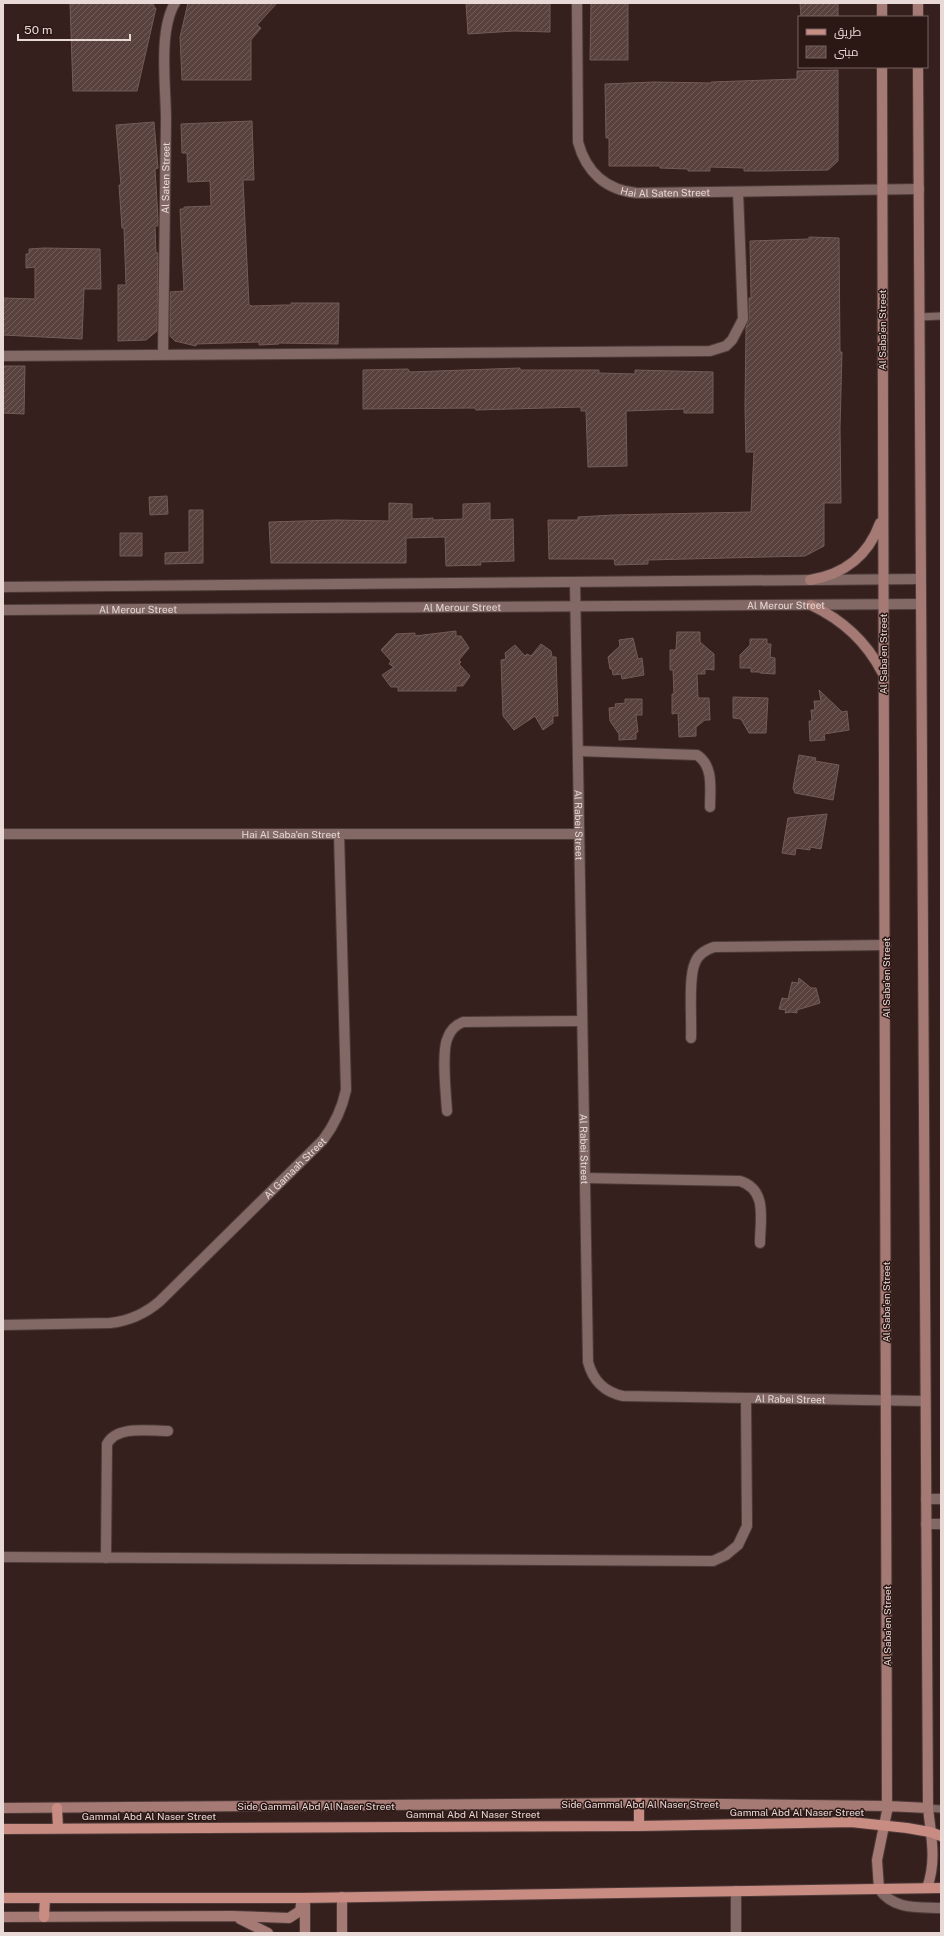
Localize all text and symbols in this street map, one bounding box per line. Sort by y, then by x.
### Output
scale bar [18,16,130,42]
legend [798,16,928,68]
text: 50 m [24,23,52,37]
text: طريق [834,25,862,39]
text: مبنى [834,45,859,59]
street label: Al Saten Street [159,142,172,214]
street label: Hai Al Saten Street [619,184,710,199]
street label: Al Saba'en Street [876,290,888,370]
street label: Al Merour Street [747,599,825,611]
street label: Al Merour Street [423,601,501,613]
street label: Al Merour Street [99,603,177,615]
street label: Al Saba'en Street [877,614,889,694]
street label: Al Rabei Street [572,790,586,860]
street label: Hai Al Saba'en Street [242,828,341,840]
street label: Al Saba'en Street [880,938,892,1018]
street label: Al Rabei Street [578,1114,591,1184]
street label: Al Gamaah Street [261,1134,328,1201]
street label: Al Saba'en Street [880,1262,892,1342]
street label: Al Rabei Street [755,1392,826,1405]
street label: Al Saba'en Street [881,1586,893,1666]
street label: Side Gammal Abd Al Naser Street [561,1798,719,1810]
street label: Side Gammal Abd Al Naser Street [237,1800,395,1812]
street label: Gammal Abd Al Naser Street [730,1806,864,1818]
street label: Gammal Abd Al Naser Street [406,1808,540,1820]
street label: Gammal Abd Al Naser Street [82,1810,216,1822]

